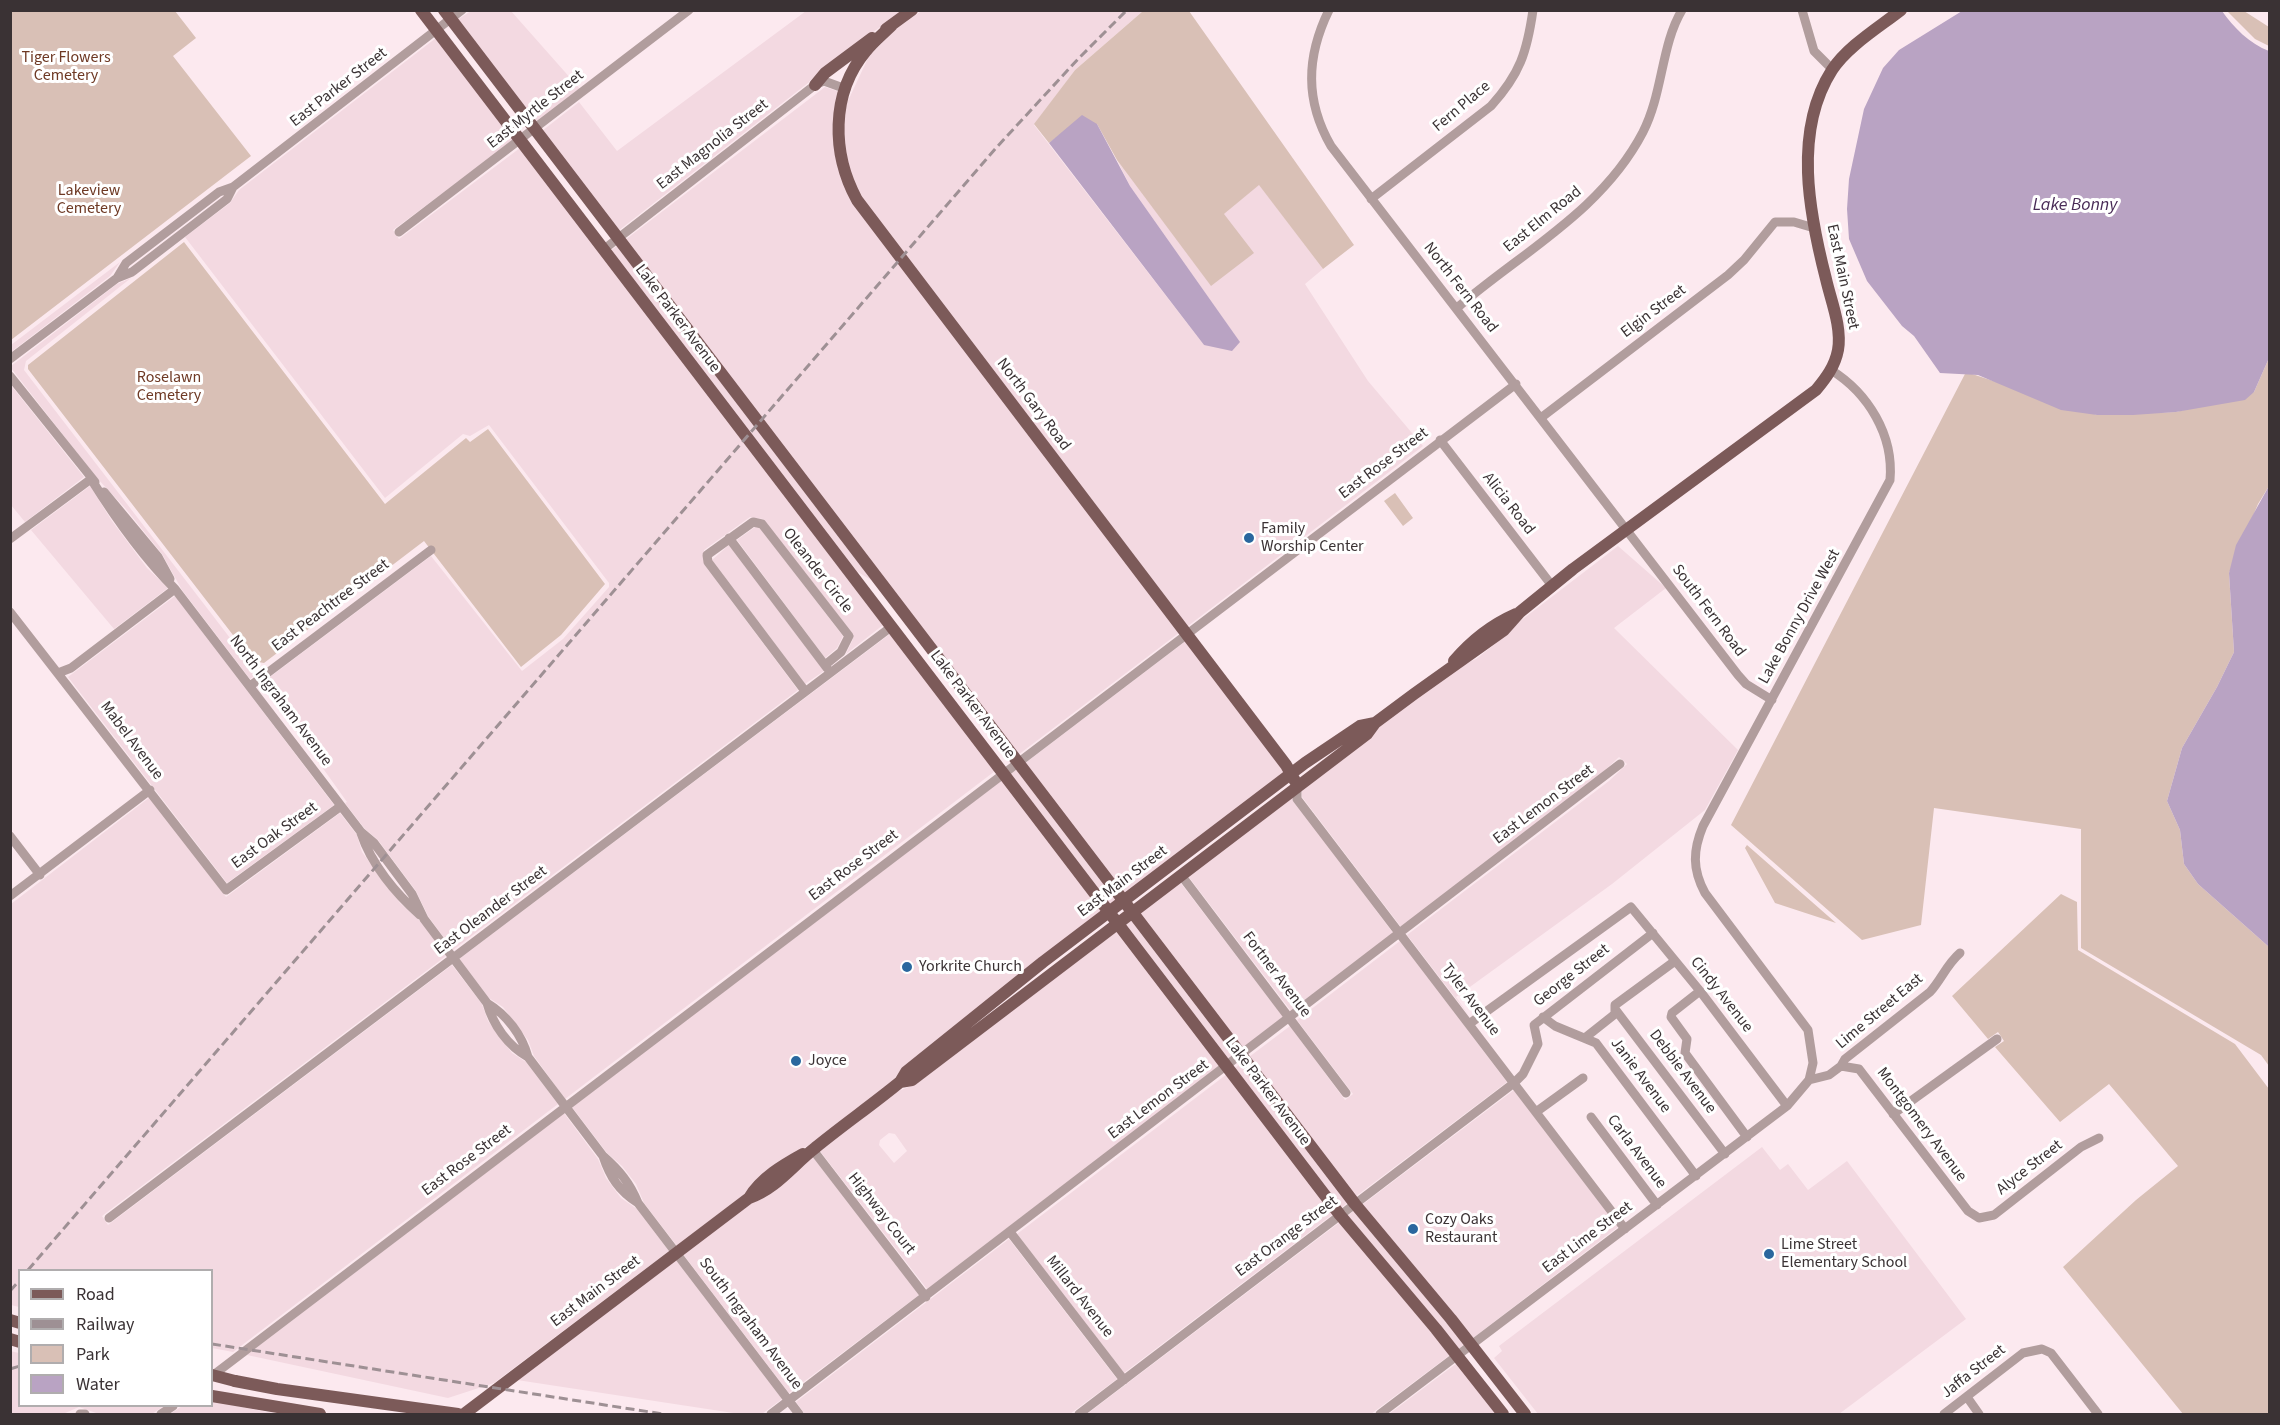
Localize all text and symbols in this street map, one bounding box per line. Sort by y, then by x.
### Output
street label: East Parker Street [287,44,391,132]
park label: Tiger Flowers Cemetery [21,48,111,86]
street label: East Myrtle Street [484,66,588,154]
street label: Fern Place [1429,77,1495,137]
street label: East Magnolia Street [653,96,773,194]
park label: Lakeview Cemetery [57,181,121,219]
street label: East Elm Road [1500,183,1586,257]
water label: Lake Bonny [2033,195,2117,217]
street label: East Main Street [1821,223,1863,331]
street label: North Fern Road [1419,239,1501,337]
street label: Lake Parker Avenue [630,261,724,377]
street label: Elgin Street [1618,281,1690,343]
street label: North Gary Road [992,355,1074,455]
park label: Roselawn Cemetery [137,368,201,406]
street label: East Rose Street [1335,424,1433,504]
street label: Alicia Road [1478,469,1538,539]
place label: Family Worship Center [1261,519,1364,557]
street label: Oleander Circle [778,525,856,617]
marker: Family Worship Center [1242,531,1256,545]
street label: Lake Bonny Drive West [1755,546,1845,688]
street label: East Peachtree Street [269,556,393,656]
street label: South Fern Road [1667,561,1749,661]
street label: North Ingraham Avenue [225,632,335,770]
street label: Lake Parker Avenue [925,647,1019,763]
street label: Mabel Avenue [95,698,167,784]
street label: East Lemon Street [1490,761,1598,849]
street label: East Oak Street [228,798,322,874]
street label: East Rose Street [805,826,903,906]
street label: East Main Street [1074,842,1172,922]
street label: East Oleander Street [431,862,551,960]
street label: Fortner Avenue [1238,928,1314,1022]
street label: George Street [1530,940,1614,1012]
street label: Cindy Avenue [1686,953,1756,1037]
place label: Yorkrite Church [919,957,1022,977]
marker: Yorkrite Church [900,960,914,974]
street label: Tyler Avenue [1437,960,1503,1040]
street label: Lime Street East [1833,970,1927,1054]
street label: Debbie Avenue [1644,1026,1720,1118]
street label: Lake Parker Avenue [1220,1034,1314,1150]
street label: Janie Avenue [1606,1035,1674,1117]
place label: Joyce [808,1051,847,1071]
marker: Joyce [789,1054,803,1068]
street label: East Lemon Street [1105,1056,1213,1144]
street label: Montgomery Avenue [1872,1064,1970,1186]
street label: Carla Avenue [1602,1111,1670,1193]
street label: East Rose Street [418,1121,516,1201]
street label: Alyce Street [1993,1136,2067,1200]
street label: Highway Court [843,1169,919,1259]
street label: East Orange Street [1232,1192,1342,1282]
street label: East Lime Street [1539,1198,1637,1278]
place label: Cozy Oaks Restaurant [1425,1210,1497,1248]
marker: Cozy Oaks Restaurant [1406,1222,1420,1236]
place label: Lime Street Elementary School [1781,1235,1907,1273]
marker: Lime Street Elementary School [1762,1247,1776,1261]
street label: East Main Street [547,1252,645,1332]
street label: Millard Avenue [1041,1252,1117,1342]
street label: South Ingraham Avenue [694,1254,806,1394]
legend [18,1269,213,1407]
text: Road [76,1282,115,1307]
text: Railway [76,1312,135,1337]
street label: Jaffa Street [1938,1341,2010,1403]
text: Park [76,1342,110,1367]
text: Water [76,1372,120,1397]

